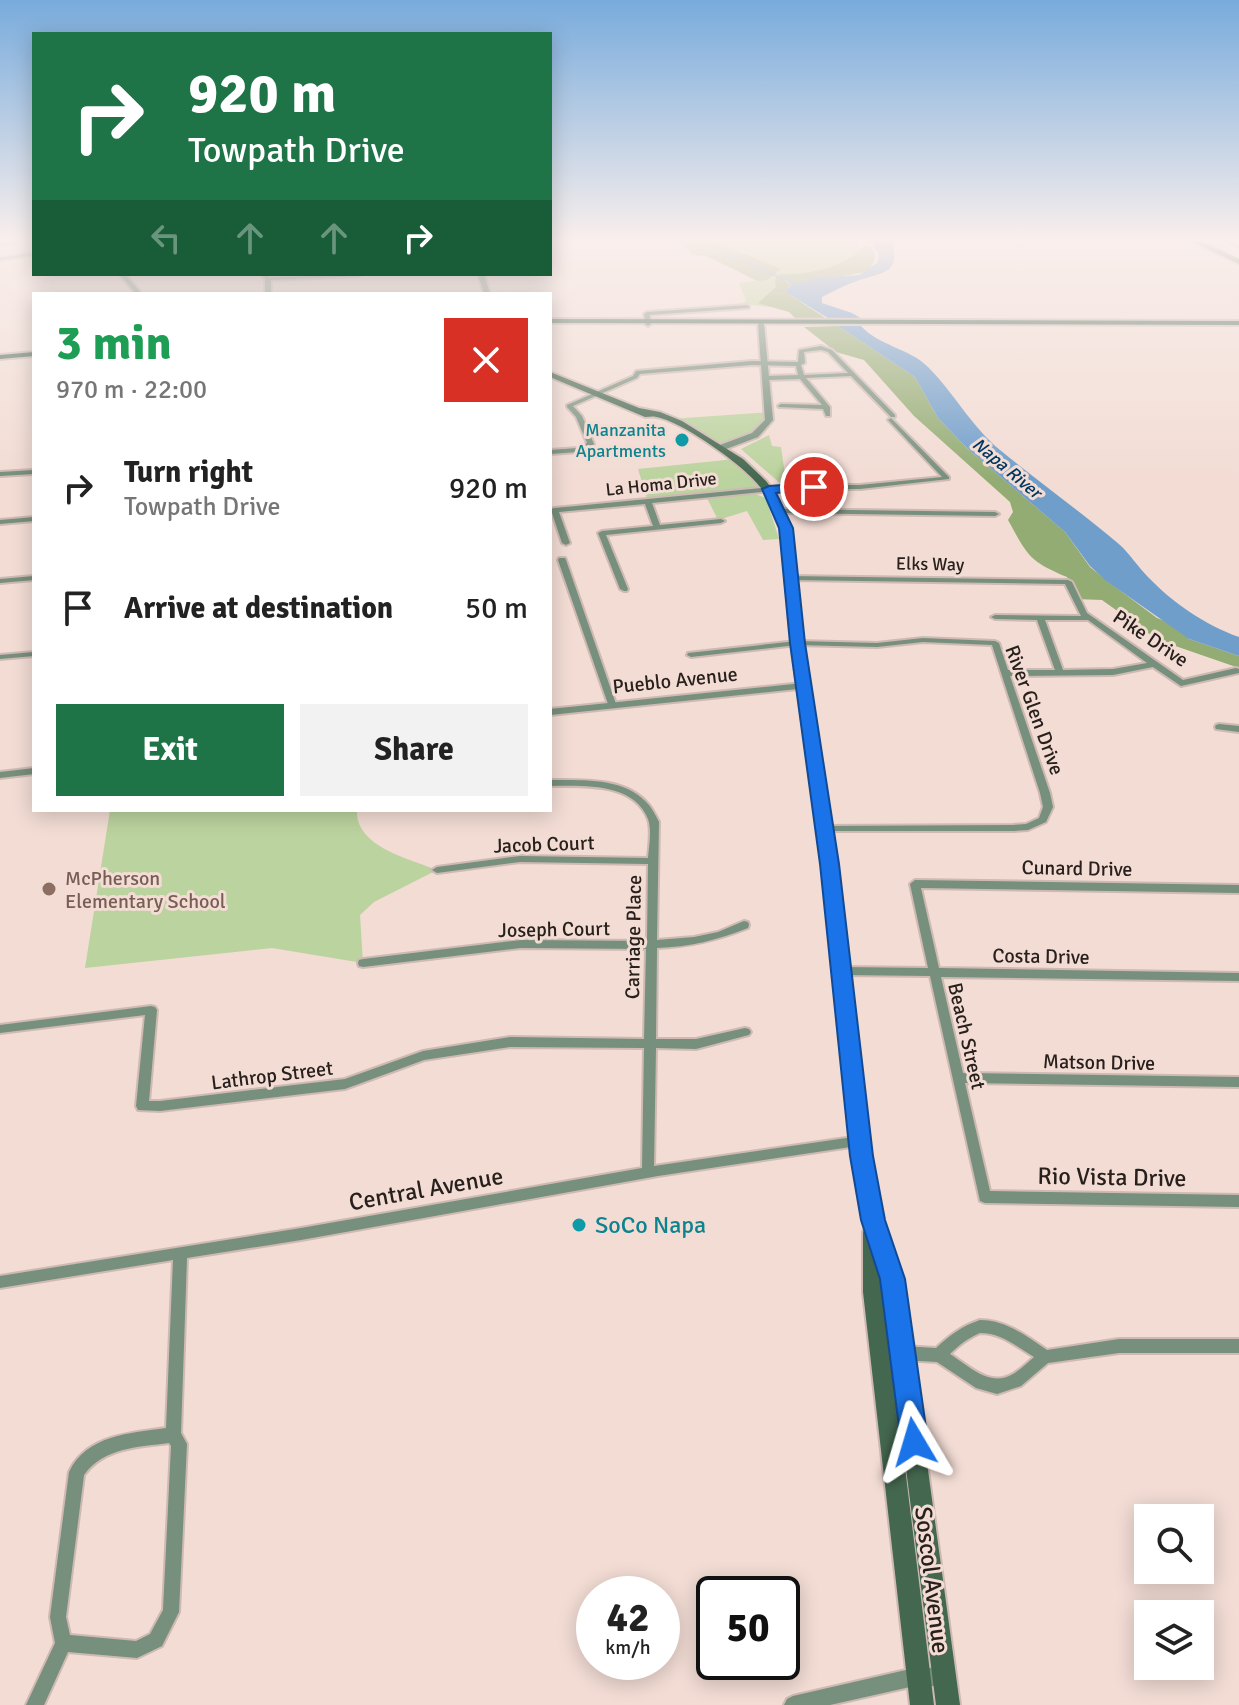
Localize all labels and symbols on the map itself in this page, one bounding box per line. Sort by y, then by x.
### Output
place label: Manzanita Apartments [576,419,666,462]
marker: Manzanita Apartments [673,431,691,449]
water label: Napa River [968,433,1048,505]
pin [780,453,848,521]
street label: La Homa Drive [604,467,718,501]
street label: Elks Way [896,552,965,576]
street label: Pike Drive [1108,604,1193,673]
street label: River Glen Drive [999,642,1070,779]
street label: Pueblo Avenue [611,662,739,699]
street label: Jacob Court [493,830,595,859]
street label: Cunard Drive [1021,855,1133,882]
place label: McPherson Elementary School [65,866,226,914]
street label: Carriage Place [620,875,647,999]
marker: McPherson Elementary School [40,880,58,898]
street label: Joseph Court [498,916,610,943]
street label: Costa Drive [992,943,1090,970]
street label: Beach Street [942,980,991,1092]
street label: Matson Drive [1043,1049,1155,1076]
street label: Lathrop Street [210,1056,334,1095]
street label: Central Avenue [347,1161,505,1217]
street label: Rio Vista Drive [1037,1161,1187,1193]
place label: SoCo Napa [595,1210,706,1240]
marker: SoCo Napa [570,1216,588,1234]
position arrow [872,1400,956,1484]
street label: Soscol Avenue [908,1505,956,1655]
speed limit sign: 50 [696,1576,800,1680]

